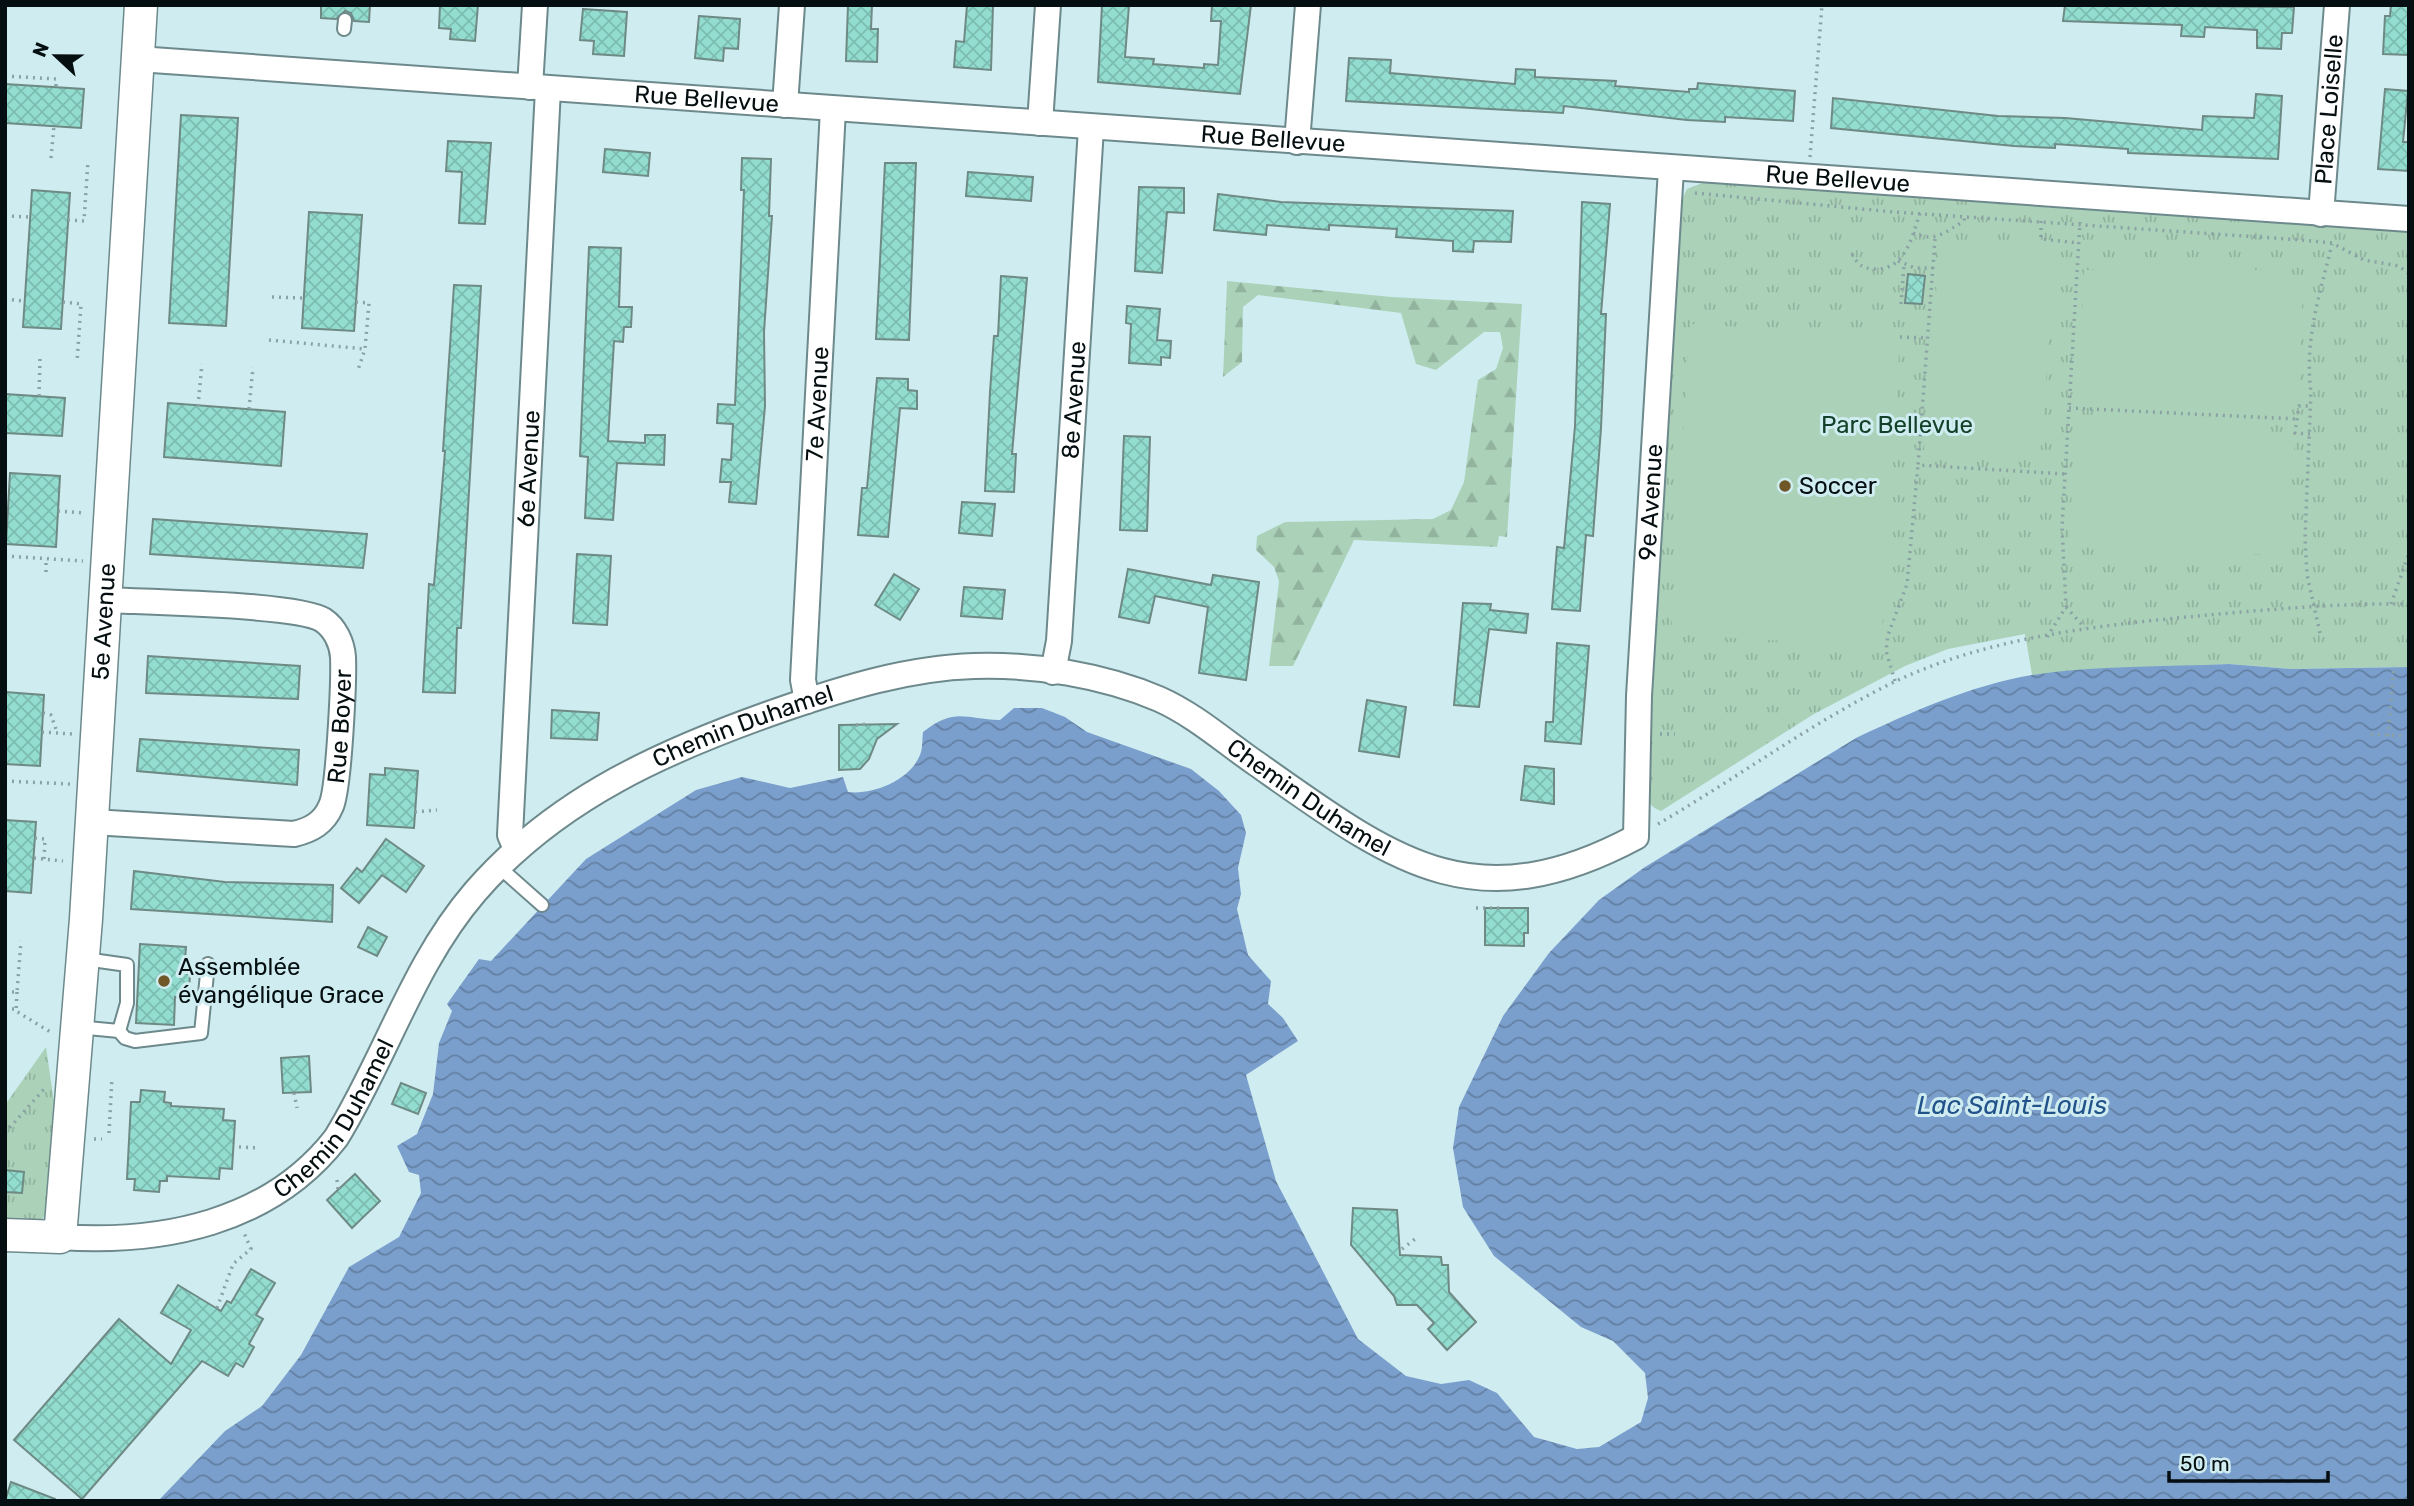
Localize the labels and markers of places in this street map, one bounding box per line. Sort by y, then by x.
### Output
place label: Soccer [1799,472,1877,500]
marker: Soccer [1777,478,1793,494]
place label: Assemblée évangélique Grace [178,953,384,1009]
marker: Assemblée évangélique Grace [156,973,172,989]

